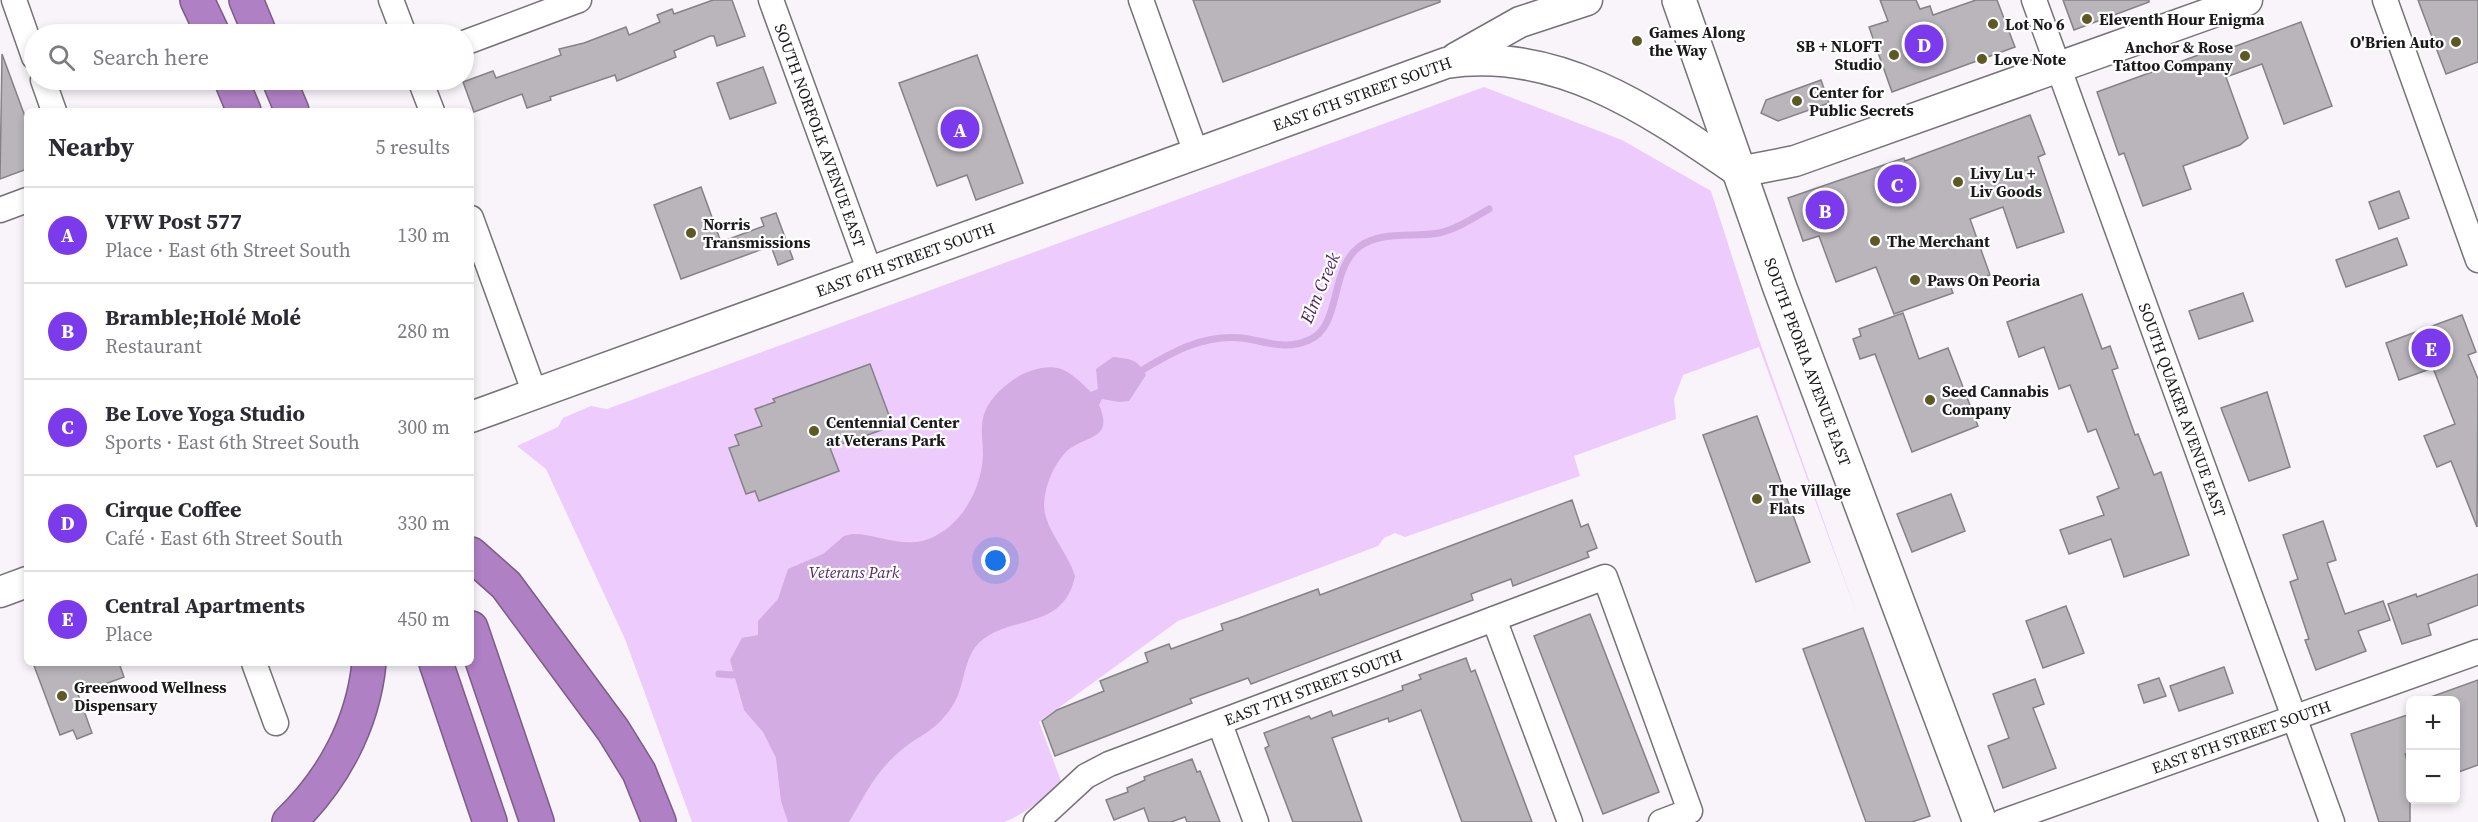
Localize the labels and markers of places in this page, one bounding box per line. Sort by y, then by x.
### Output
place label: Eleventh Hour Enigma [2099,8,2265,30]
marker: Eleventh Hour Enigma [2080,12,2094,26]
place label: Lot No 6 [2005,13,2065,35]
marker: Lot No 6 [1986,17,2000,31]
place label: Games Along the Way [1649,21,1746,61]
pin: D [1904,22,1944,66]
place label: O'Brien Auto [2350,31,2444,53]
marker: Games Along the Way [1630,34,1644,48]
place label: SB + NLOFT Studio [1796,35,1882,75]
marker: O'Brien Auto [2449,35,2463,49]
place label: Anchor & Rose Tattoo Company [2113,36,2233,76]
marker: SB + NLOFT Studio [1887,48,1901,62]
place label: Love Note [1994,48,2066,70]
marker: Anchor & Rose Tattoo Company [2238,49,2252,63]
marker: Love Note [1975,52,1989,66]
place label: Center for Public Secrets [1809,81,1914,121]
marker: Center for Public Secrets [1790,94,1804,108]
pin: A [940,106,980,152]
pin: C [1878,162,1916,207]
place label: Livy Lu + Liv Goods [1970,162,2042,202]
marker: Livy Lu + Liv Goods [1951,175,1965,189]
pin: B [1806,188,1844,232]
place label: Norris Transmissions [703,213,811,253]
marker: Norris Transmissions [684,226,698,240]
place label: The Merchant [1887,230,1990,252]
marker: The Merchant [1868,234,1882,248]
place label: Paws On Peoria [1927,269,2041,291]
marker: Paws On Peoria [1908,273,1922,287]
pin: E [2412,326,2450,370]
place label: Seed Cannabis Company [1942,380,2049,420]
marker: Seed Cannabis Company [1923,393,1937,407]
place label: Centennial Center at Veterans Park [826,411,960,451]
marker: Centennial Center at Veterans Park [807,424,821,438]
place label: The Village Flats [1769,479,1851,519]
marker: The Village Flats [1750,492,1764,506]
place label: Greenwood Wellness Dispensary [74,676,227,716]
marker: Greenwood Wellness Dispensary [55,689,69,703]

